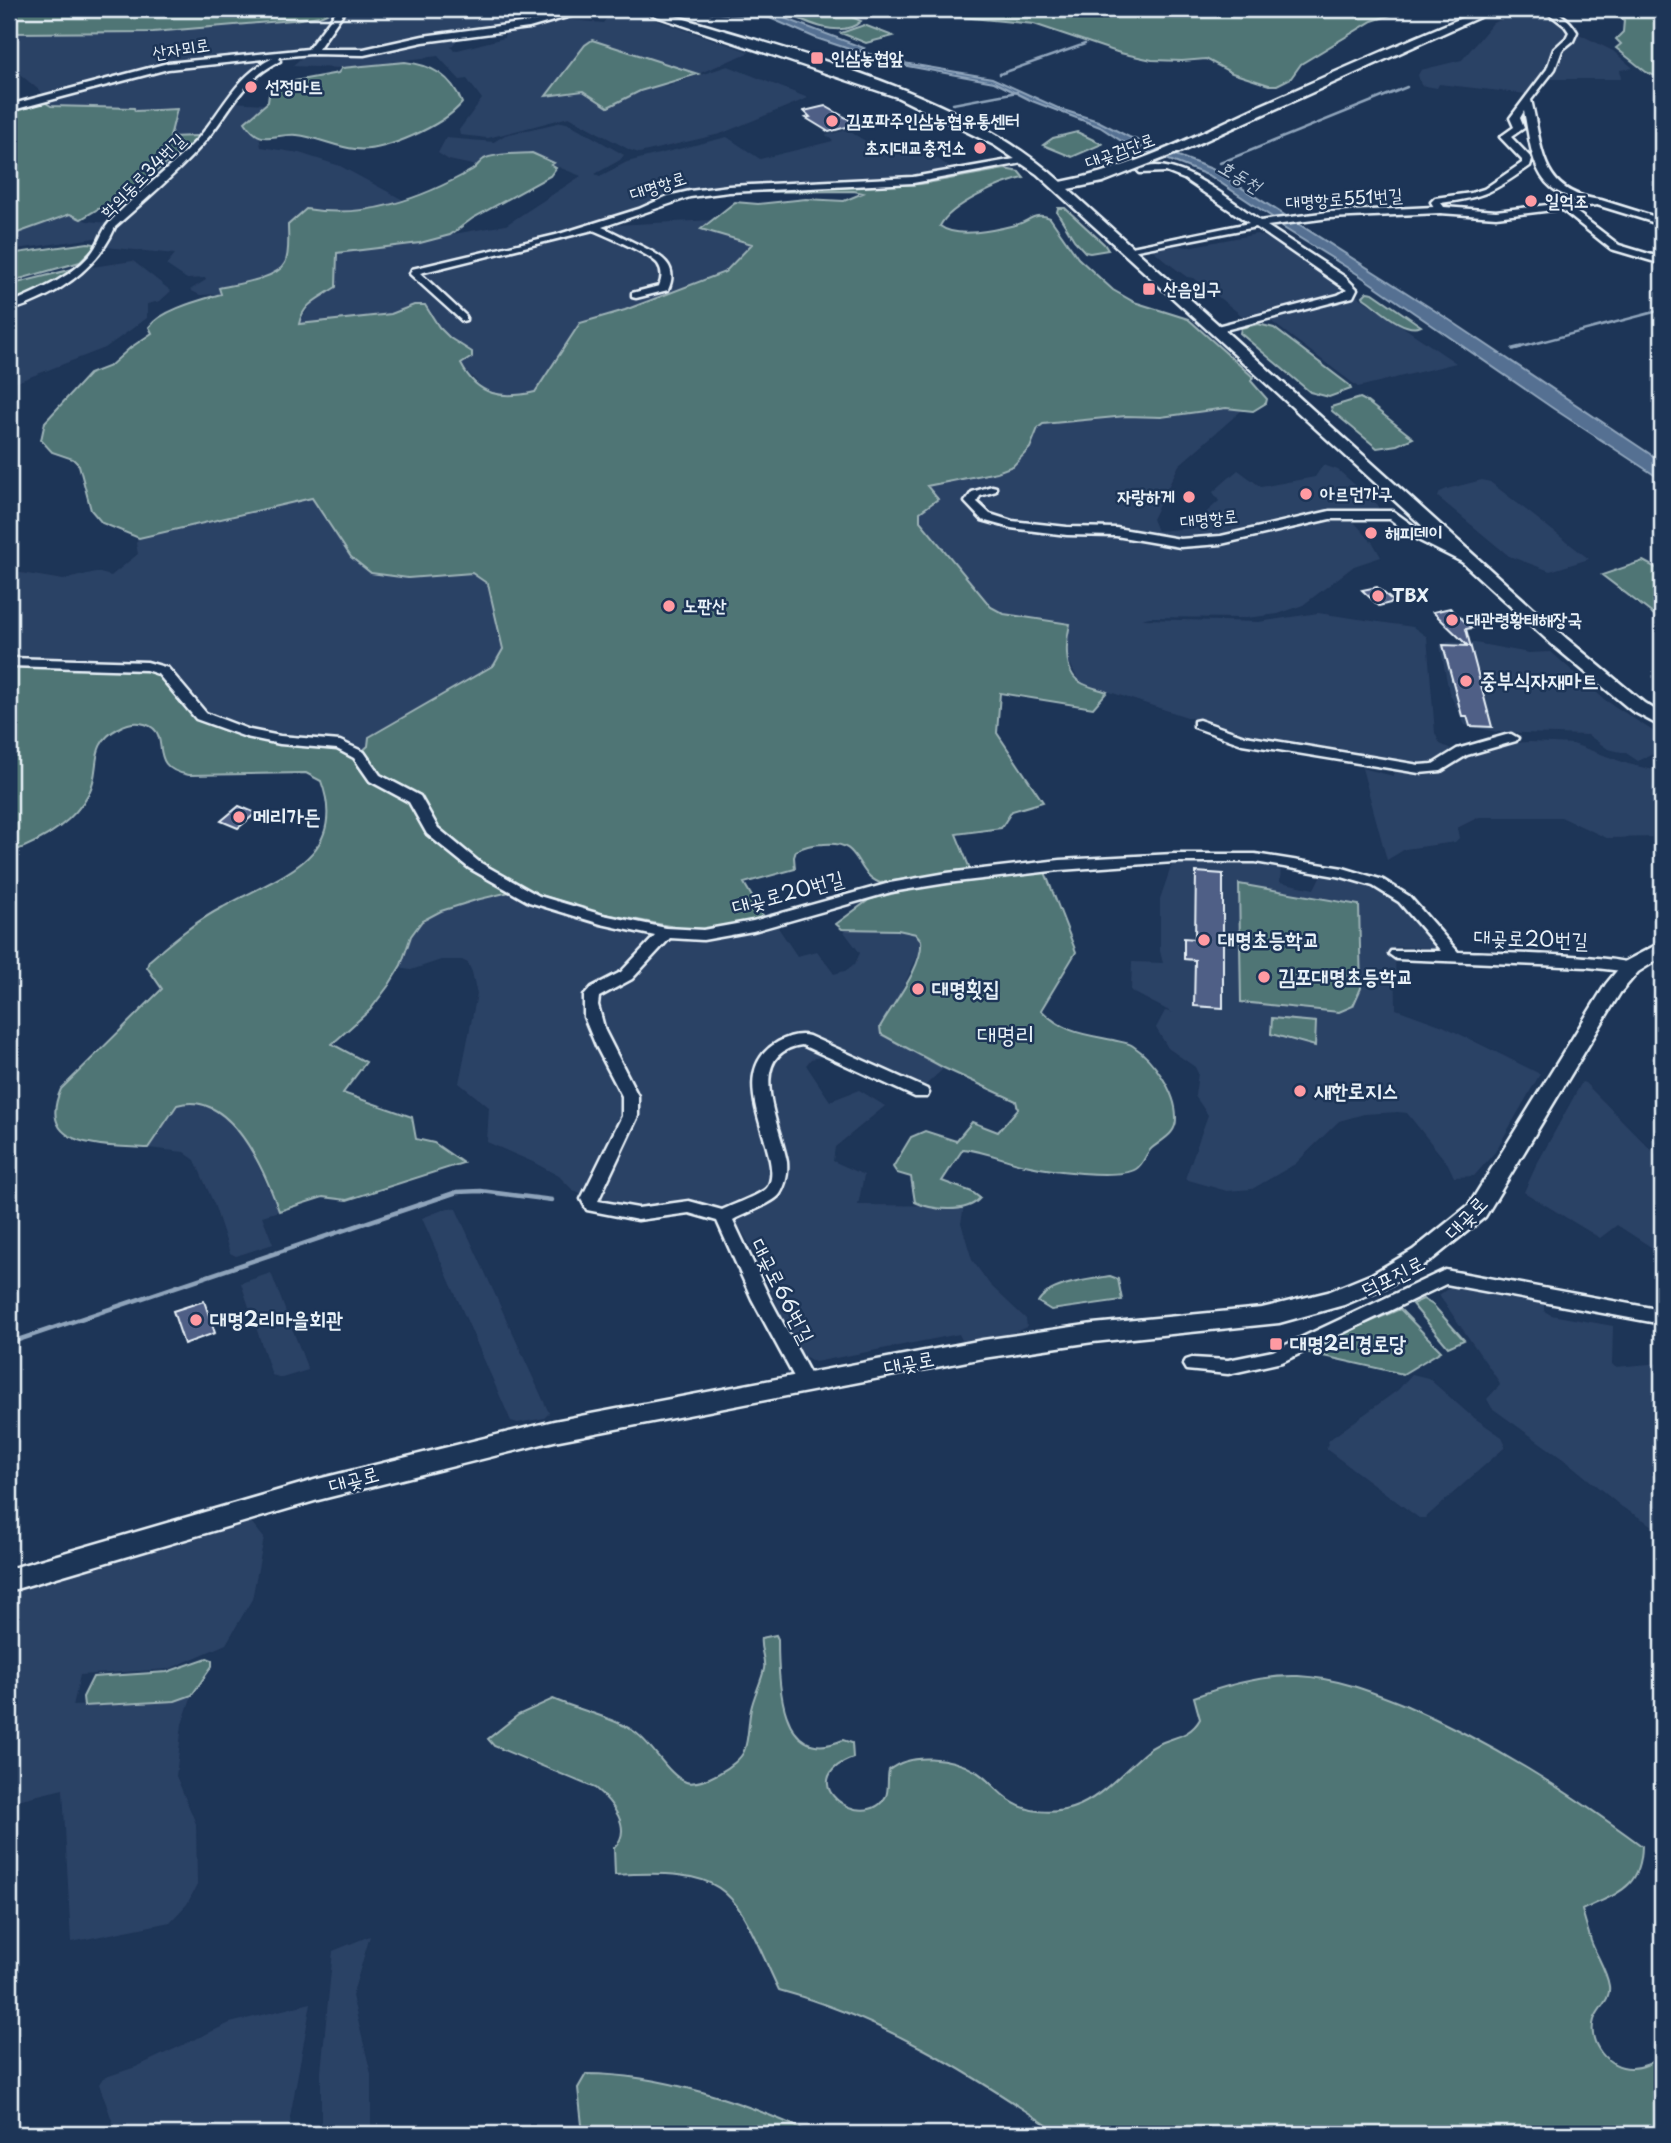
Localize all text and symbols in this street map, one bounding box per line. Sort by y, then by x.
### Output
street label: 산자뫼로 [150,30,211,65]
place label: 인삼농협앞 [831,43,904,70]
marker: 인삼농협앞 [809,50,825,66]
place label: 선정마트 [265,72,323,99]
marker: 선정마트 [243,79,259,95]
place label: 김포파주인삼농협유통센터 [846,106,1020,133]
marker: 김포파주인삼농협유통센터 [824,113,840,129]
street label: 대곶검단로 [1081,125,1158,175]
street label: 학의동로34번길 [93,126,191,224]
place label: 초지대교충전소 [865,133,966,160]
marker: 초지대교충전소 [972,140,988,156]
water label: 호동천 [1214,152,1269,200]
street label: 대명항로 [626,163,689,206]
street label: 대명항로551번길 [1284,180,1404,215]
place label: 일억조 [1545,186,1588,213]
marker: 일억조 [1523,193,1539,209]
place label: 산음입구 [1163,274,1221,301]
marker: 산음입구 [1141,281,1157,297]
place label: 아르던가구 [1320,479,1392,506]
place label: 자랑하게 [1117,482,1175,509]
marker: 아르던가구 [1298,486,1314,502]
marker: 자랑하게 [1181,489,1197,505]
street label: 대명항로 [1179,501,1239,534]
place label: 해피데이 [1385,518,1443,545]
marker: 해피데이 [1363,525,1379,541]
place label: TBX [1392,581,1429,608]
marker: TBX [1370,588,1386,604]
place label: 노판산 [683,591,727,618]
marker: 노판산 [661,598,677,614]
place label: 대관령황태해장국 [1466,605,1582,632]
marker: 대관령황태해장국 [1444,612,1460,628]
place label: 중부식자재마트 [1480,663,1598,695]
marker: 중부식자재마트 [1458,673,1474,689]
place label: 메리가든 [253,799,321,831]
marker: 메리가든 [231,809,247,825]
street label: 대곶로20번길 [728,861,847,921]
street label: 대곶로20번길 [1473,919,1589,955]
place label: 대명초등학교 [1218,922,1319,954]
marker: 대명초등학교 [1196,932,1212,948]
place label: 김포대명초등학교 [1278,959,1413,991]
marker: 김포대명초등학교 [1256,969,1272,985]
place label: 대명횟집 [932,971,1000,1003]
marker: 대명횟집 [910,981,926,997]
district label: 대명리 [977,1015,1035,1051]
place label: 새한로지스 [1314,1073,1399,1105]
marker: 새한로지스 [1292,1083,1308,1099]
street label: 대곶로 [1435,1187,1494,1246]
street label: 대곶로66번길 [744,1232,824,1348]
street label: 덕포진로 [1355,1246,1429,1305]
place label: 대명2리마을회관 [210,1302,343,1334]
marker: 대명2리마을회관 [188,1312,204,1328]
place label: 대명2리경로당 [1290,1326,1406,1358]
marker: 대명2리경로당 [1268,1336,1284,1352]
street label: 대곶로 [881,1340,937,1382]
street label: 대곶로 [325,1456,382,1500]

